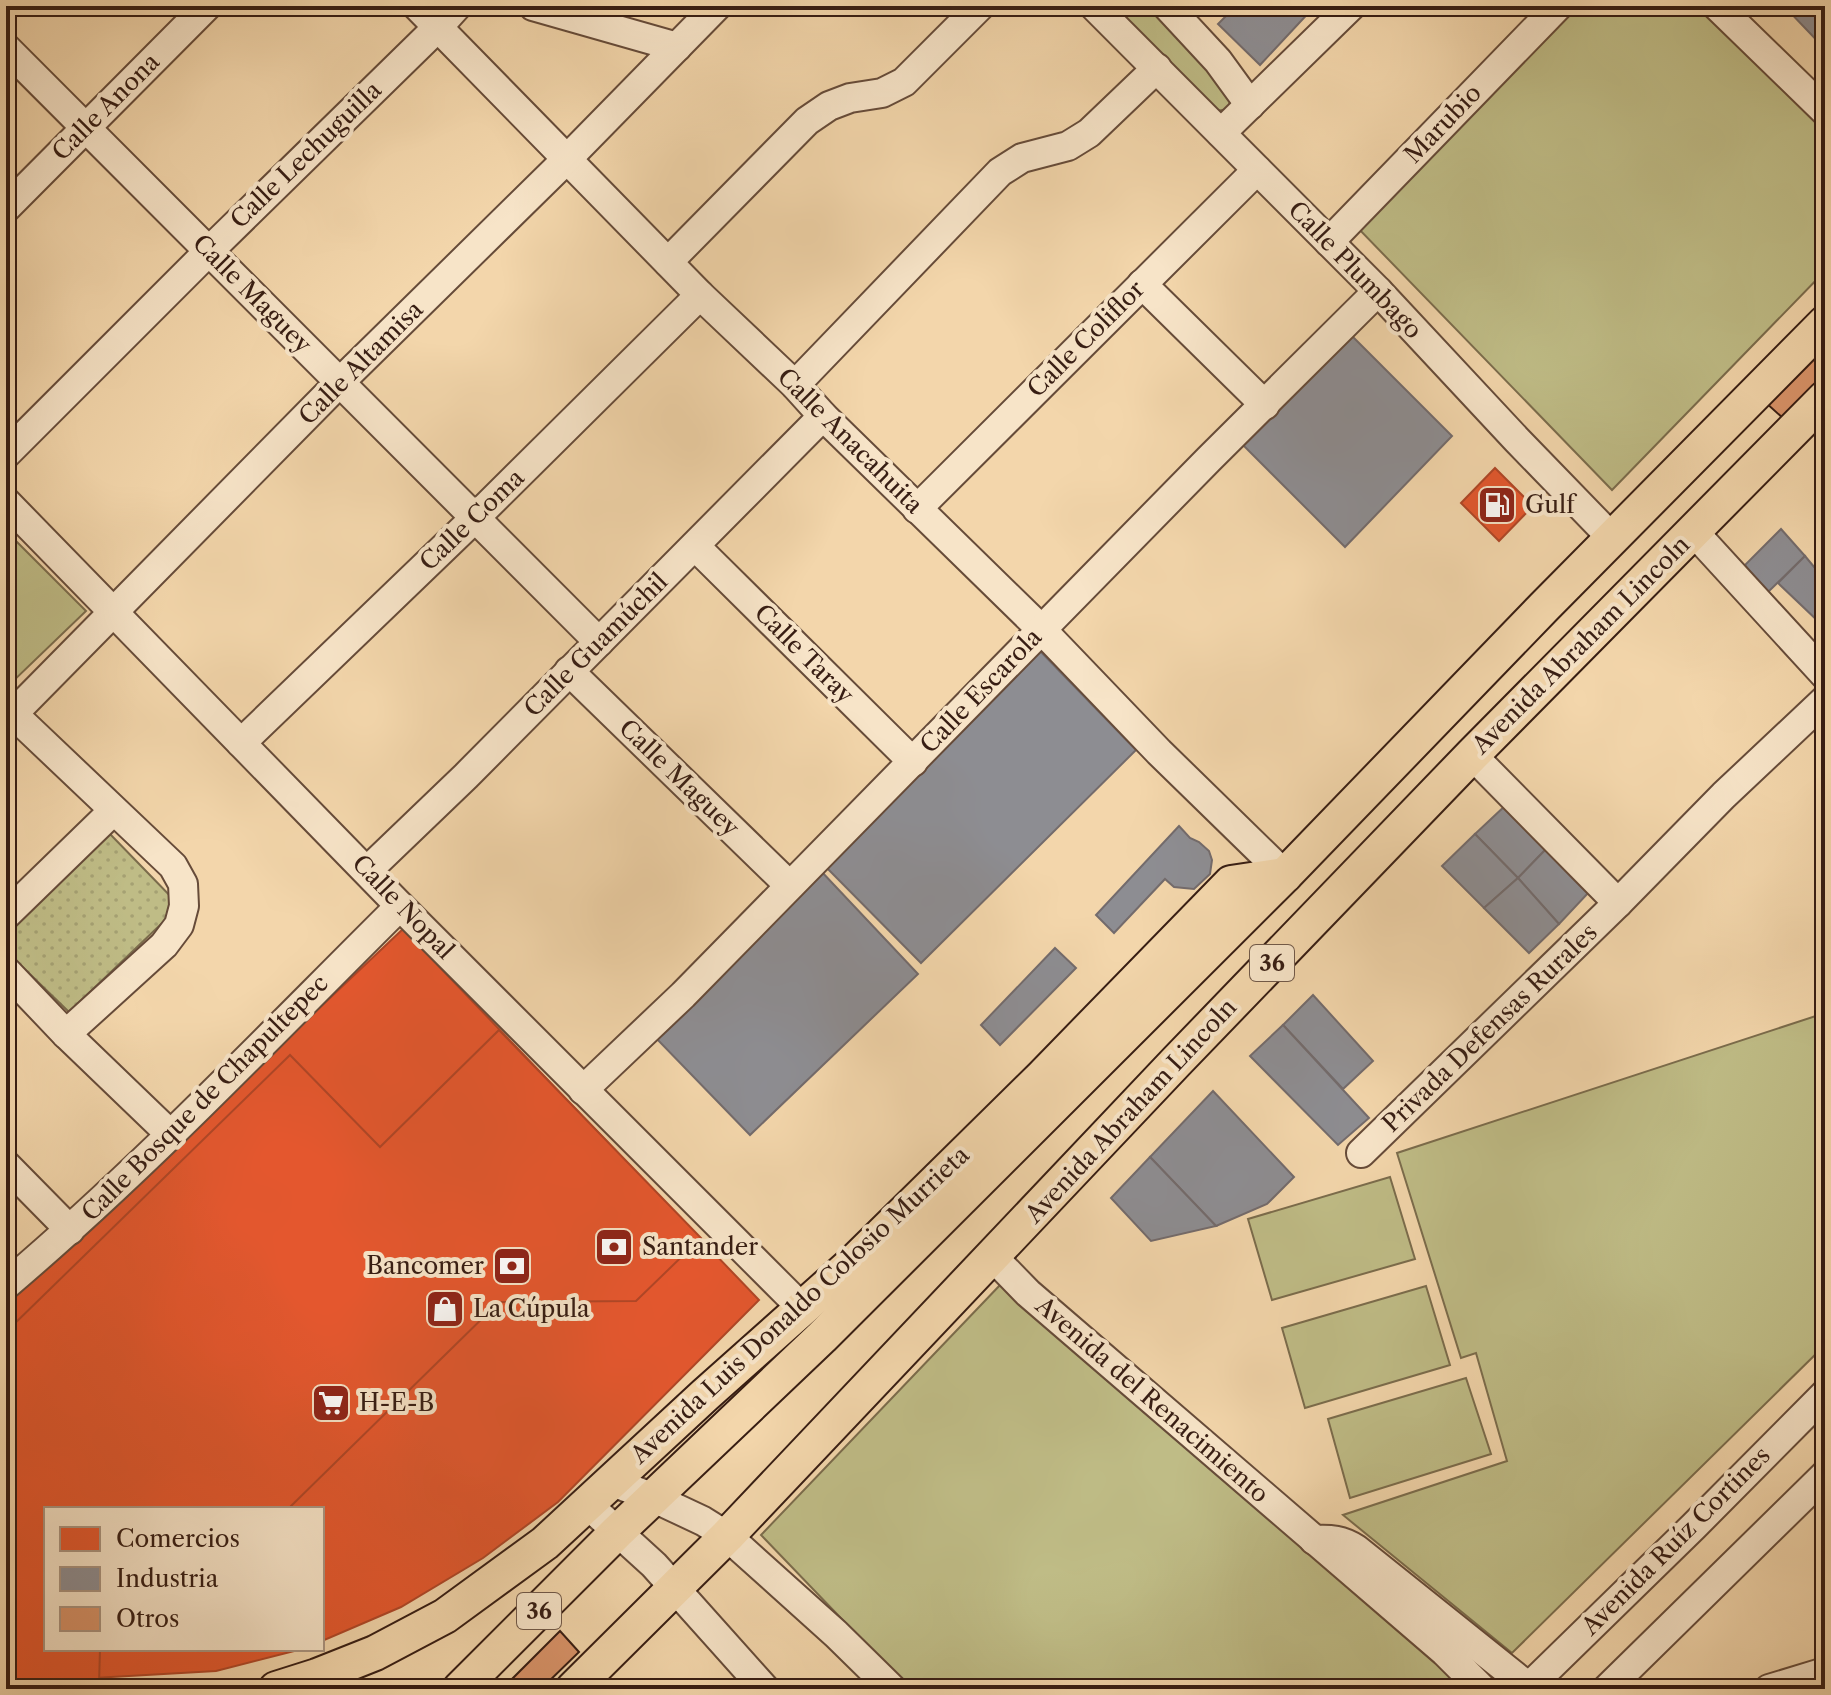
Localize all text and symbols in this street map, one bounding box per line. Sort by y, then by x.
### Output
street label: Calle Anona [46,47,165,166]
street label: Calle Lechuguilla [224,75,387,234]
street label: Marubio [1398,78,1487,169]
street label: Calle Plumbago [1282,195,1428,344]
street label: Calle Maguey [187,228,318,359]
street label: Calle Coliflor [1021,274,1150,403]
street label: Calle Altamisa [293,294,429,431]
street label: Calle Anacahuita [772,362,929,519]
street label: Calle Coma [414,463,530,576]
fuel station icon: Gulf [1476,484,1518,526]
place label: Gulf [1525,490,1577,519]
street label: Avenida Abraham Lincoln [1465,530,1695,760]
street label: Calle Guamúchil [518,567,673,722]
street label: Calle Taray [749,598,860,710]
street label: Calle Escarola [914,622,1048,759]
street label: Calle Maguey [613,713,746,843]
street label: Calle Nopal [346,848,460,965]
street label: Privada Defensas Rurales [1376,918,1603,1138]
road number: 36 [1250,945,1294,981]
street label: Calle Bosque de Chapultepec [75,968,334,1227]
street label: Avenida Abraham Lincoln [1019,993,1242,1229]
street label: Avenida Luis Donaldo Colosio Murrieta [624,1140,975,1470]
bank icon: Santander [593,1226,635,1268]
place label: Santander [642,1232,758,1261]
bank icon: Bancomer [491,1245,533,1287]
place label: Bancomer [366,1251,484,1280]
shop icon: La Cúpula [424,1288,466,1330]
street label: Avenida del Renacimiento [1029,1290,1275,1509]
place label: La Cúpula [473,1294,590,1323]
supermarket icon: H-E-B [310,1382,352,1424]
place label: H-E-B [359,1388,434,1417]
street label: Avenida Ruíz Cortines [1575,1441,1776,1641]
legend [44,1507,324,1651]
text: Comercios [116,1524,240,1553]
text: Industria [116,1564,219,1593]
road number: 36 [517,1593,561,1629]
text: Otros [116,1604,179,1633]

